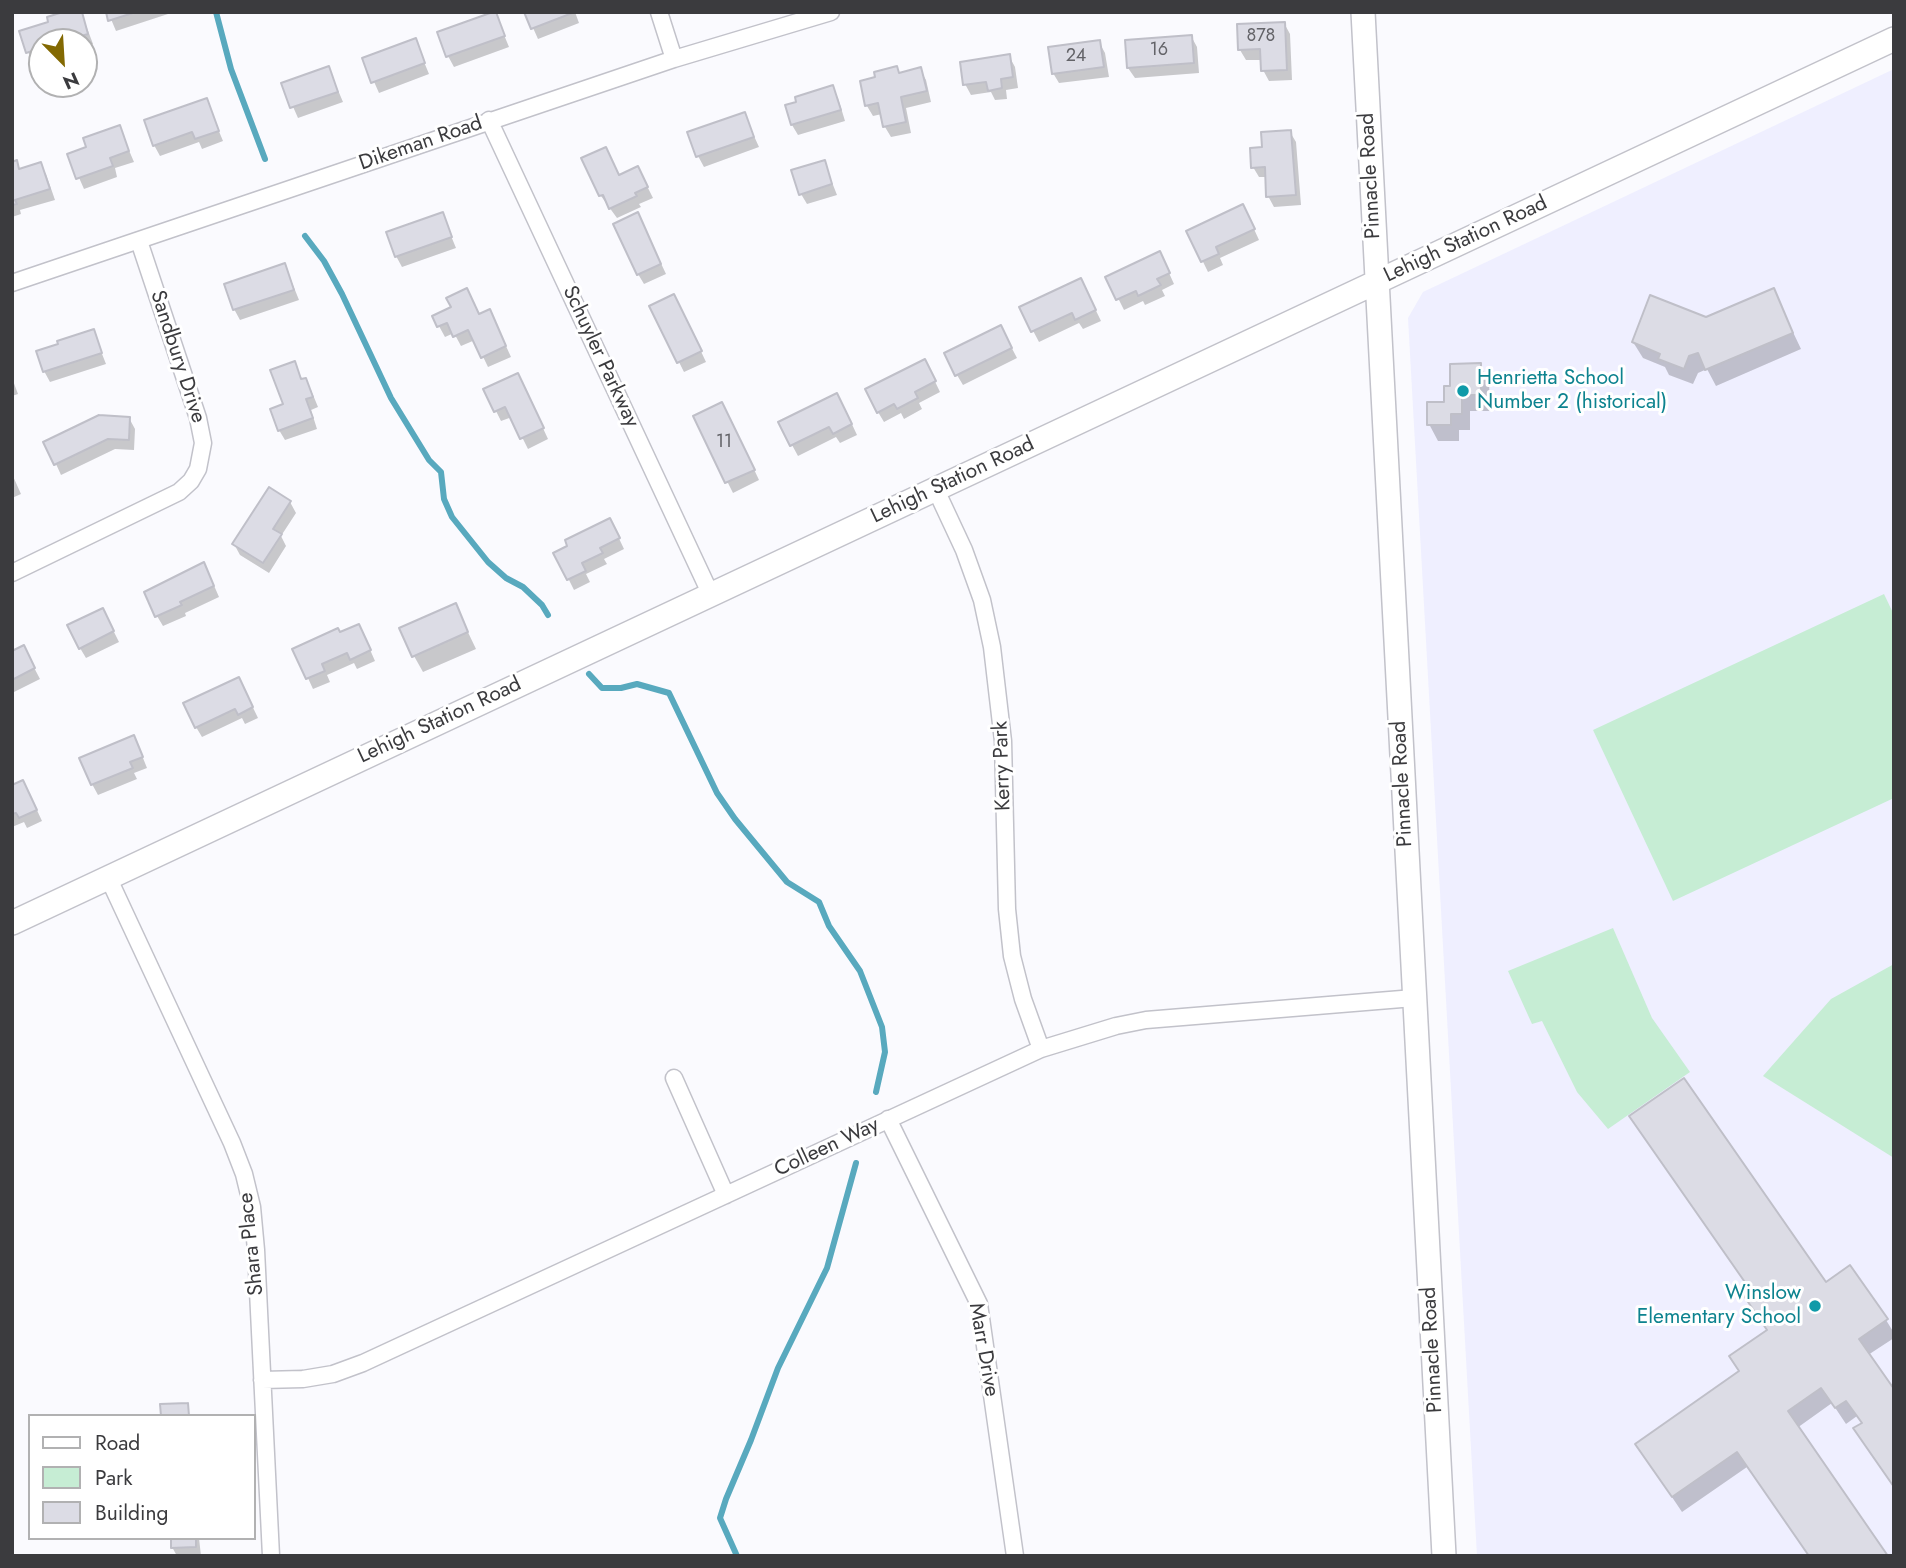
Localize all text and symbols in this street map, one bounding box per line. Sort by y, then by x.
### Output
house number: 878 [1247,26,1275,48]
north arrow [28,28,98,98]
house number: 16 [1150,40,1168,62]
house number: 24 [1066,46,1086,68]
text: N [59,65,83,96]
street label: Dikeman Road [356,111,486,177]
street label: Pinnacle Road [1355,112,1387,240]
street label: Lehigh Station Road [1380,191,1552,289]
street label: Schuyler Parkway [556,282,644,432]
street label: Sandbury Drive [144,288,210,426]
place label: Henrietta School Number 2 (historical) [1477,366,1667,416]
marker: Henrietta School Number 2 (historical) [1455,383,1471,399]
house number: 11 [716,432,732,454]
street label: Lehigh Station Road [867,432,1039,530]
street label: Lehigh Station Road [354,672,526,770]
street label: Pinnacle Road [1387,720,1419,848]
street label: Kerry Park [989,721,1017,811]
street label: Colleen Way [771,1113,883,1183]
street label: Shara Place [234,1191,270,1297]
place label: Winslow Elementary School [1637,1281,1801,1331]
street label: Pinnacle Road [1417,1286,1449,1414]
marker: Winslow Elementary School [1807,1298,1823,1314]
street label: Marr Drive [962,1301,1004,1399]
legend [28,1414,256,1540]
text: Road [95,1428,140,1458]
text: Park [95,1463,132,1493]
text: Building [95,1498,168,1528]

